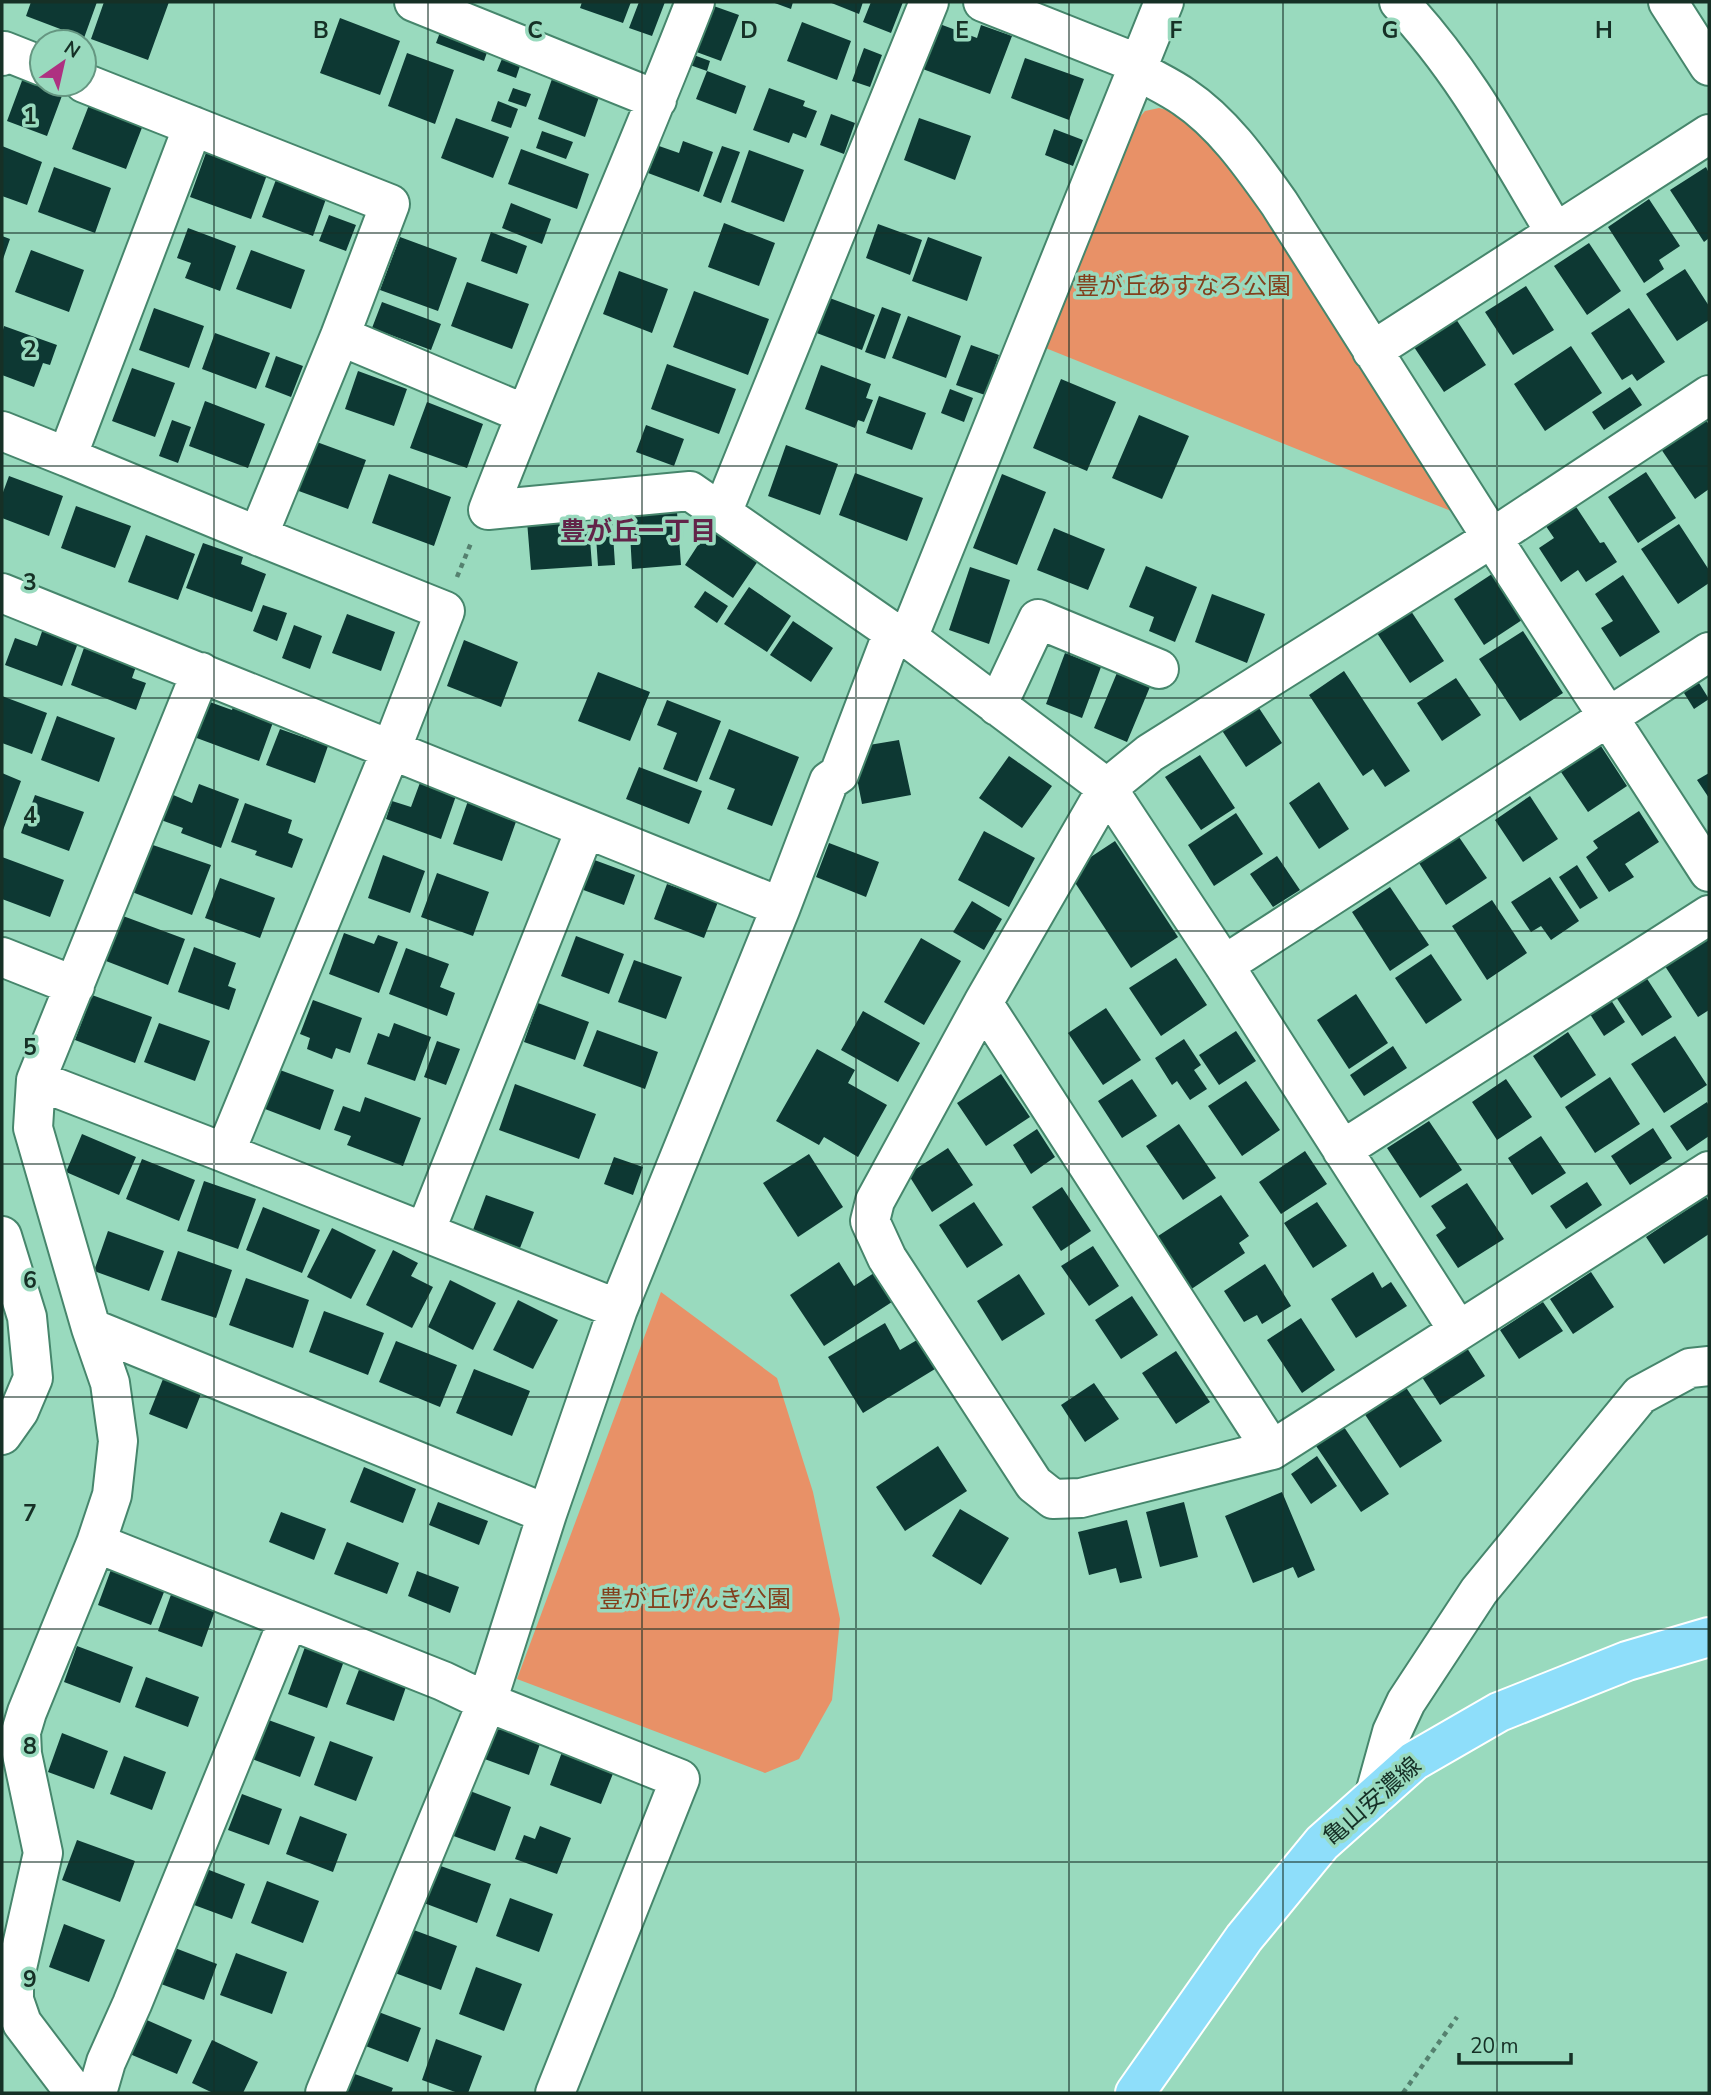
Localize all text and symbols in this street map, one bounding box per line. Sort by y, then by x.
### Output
text: B [313,15,329,46]
text: C [527,15,543,46]
text: D [740,15,758,46]
text: E [955,15,969,46]
text: F [1170,15,1183,46]
text: G [1382,15,1398,46]
text: H [1595,15,1613,46]
north arrow [28,28,98,98]
text: N [59,35,85,64]
text: 1 [23,101,37,132]
park label: 豊が丘あすなろ公園 [1075,270,1291,302]
text: 2 [23,334,37,365]
district label: 豊が丘一丁目 [560,514,716,549]
text: 3 [23,567,37,598]
text: 4 [23,800,37,831]
text: 5 [23,1032,37,1063]
text: 6 [23,1265,37,1296]
text: 7 [23,1498,37,1529]
park label: 豊が丘げんき公園 [599,1583,791,1615]
text: 8 [23,1731,37,1762]
street label: 亀山安濃線 [1316,1750,1428,1852]
text: 9 [23,1964,37,1995]
scale bar [1459,2022,1571,2066]
text: 20 m [1470,2032,1519,2060]

